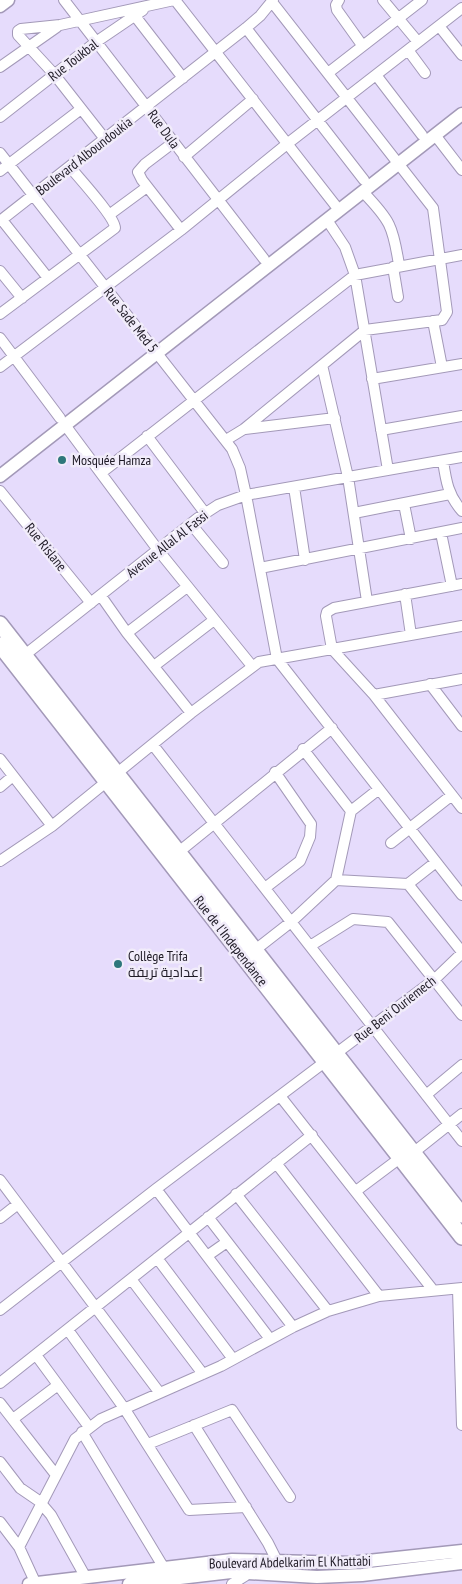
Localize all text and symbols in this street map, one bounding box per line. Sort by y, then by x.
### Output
street label: Rue Toukbal [44,34,102,85]
street label: Rue Dula [144,106,184,152]
street label: Boulevard Alboundoukia [32,113,136,199]
street label: Rue Sade Med 5 [100,284,162,356]
place label: Mosquée Hamza [72,451,151,469]
marker: Mosquée Hamza [56,454,68,466]
street label: Avenue Allal Al Fassi [122,506,212,582]
street label: Rue Rislane [21,519,71,575]
street label: Rue de l'Independance [190,892,272,990]
place label: Collège Trifa إعدادية تريفة [128,947,203,981]
marker: Collège Trifa إعدادية تريفة [112,958,124,970]
street label: Rue Beni Ouriemech [351,972,439,1046]
street label: Boulevard Abdelkarim El Khattabi [209,1552,371,1572]

